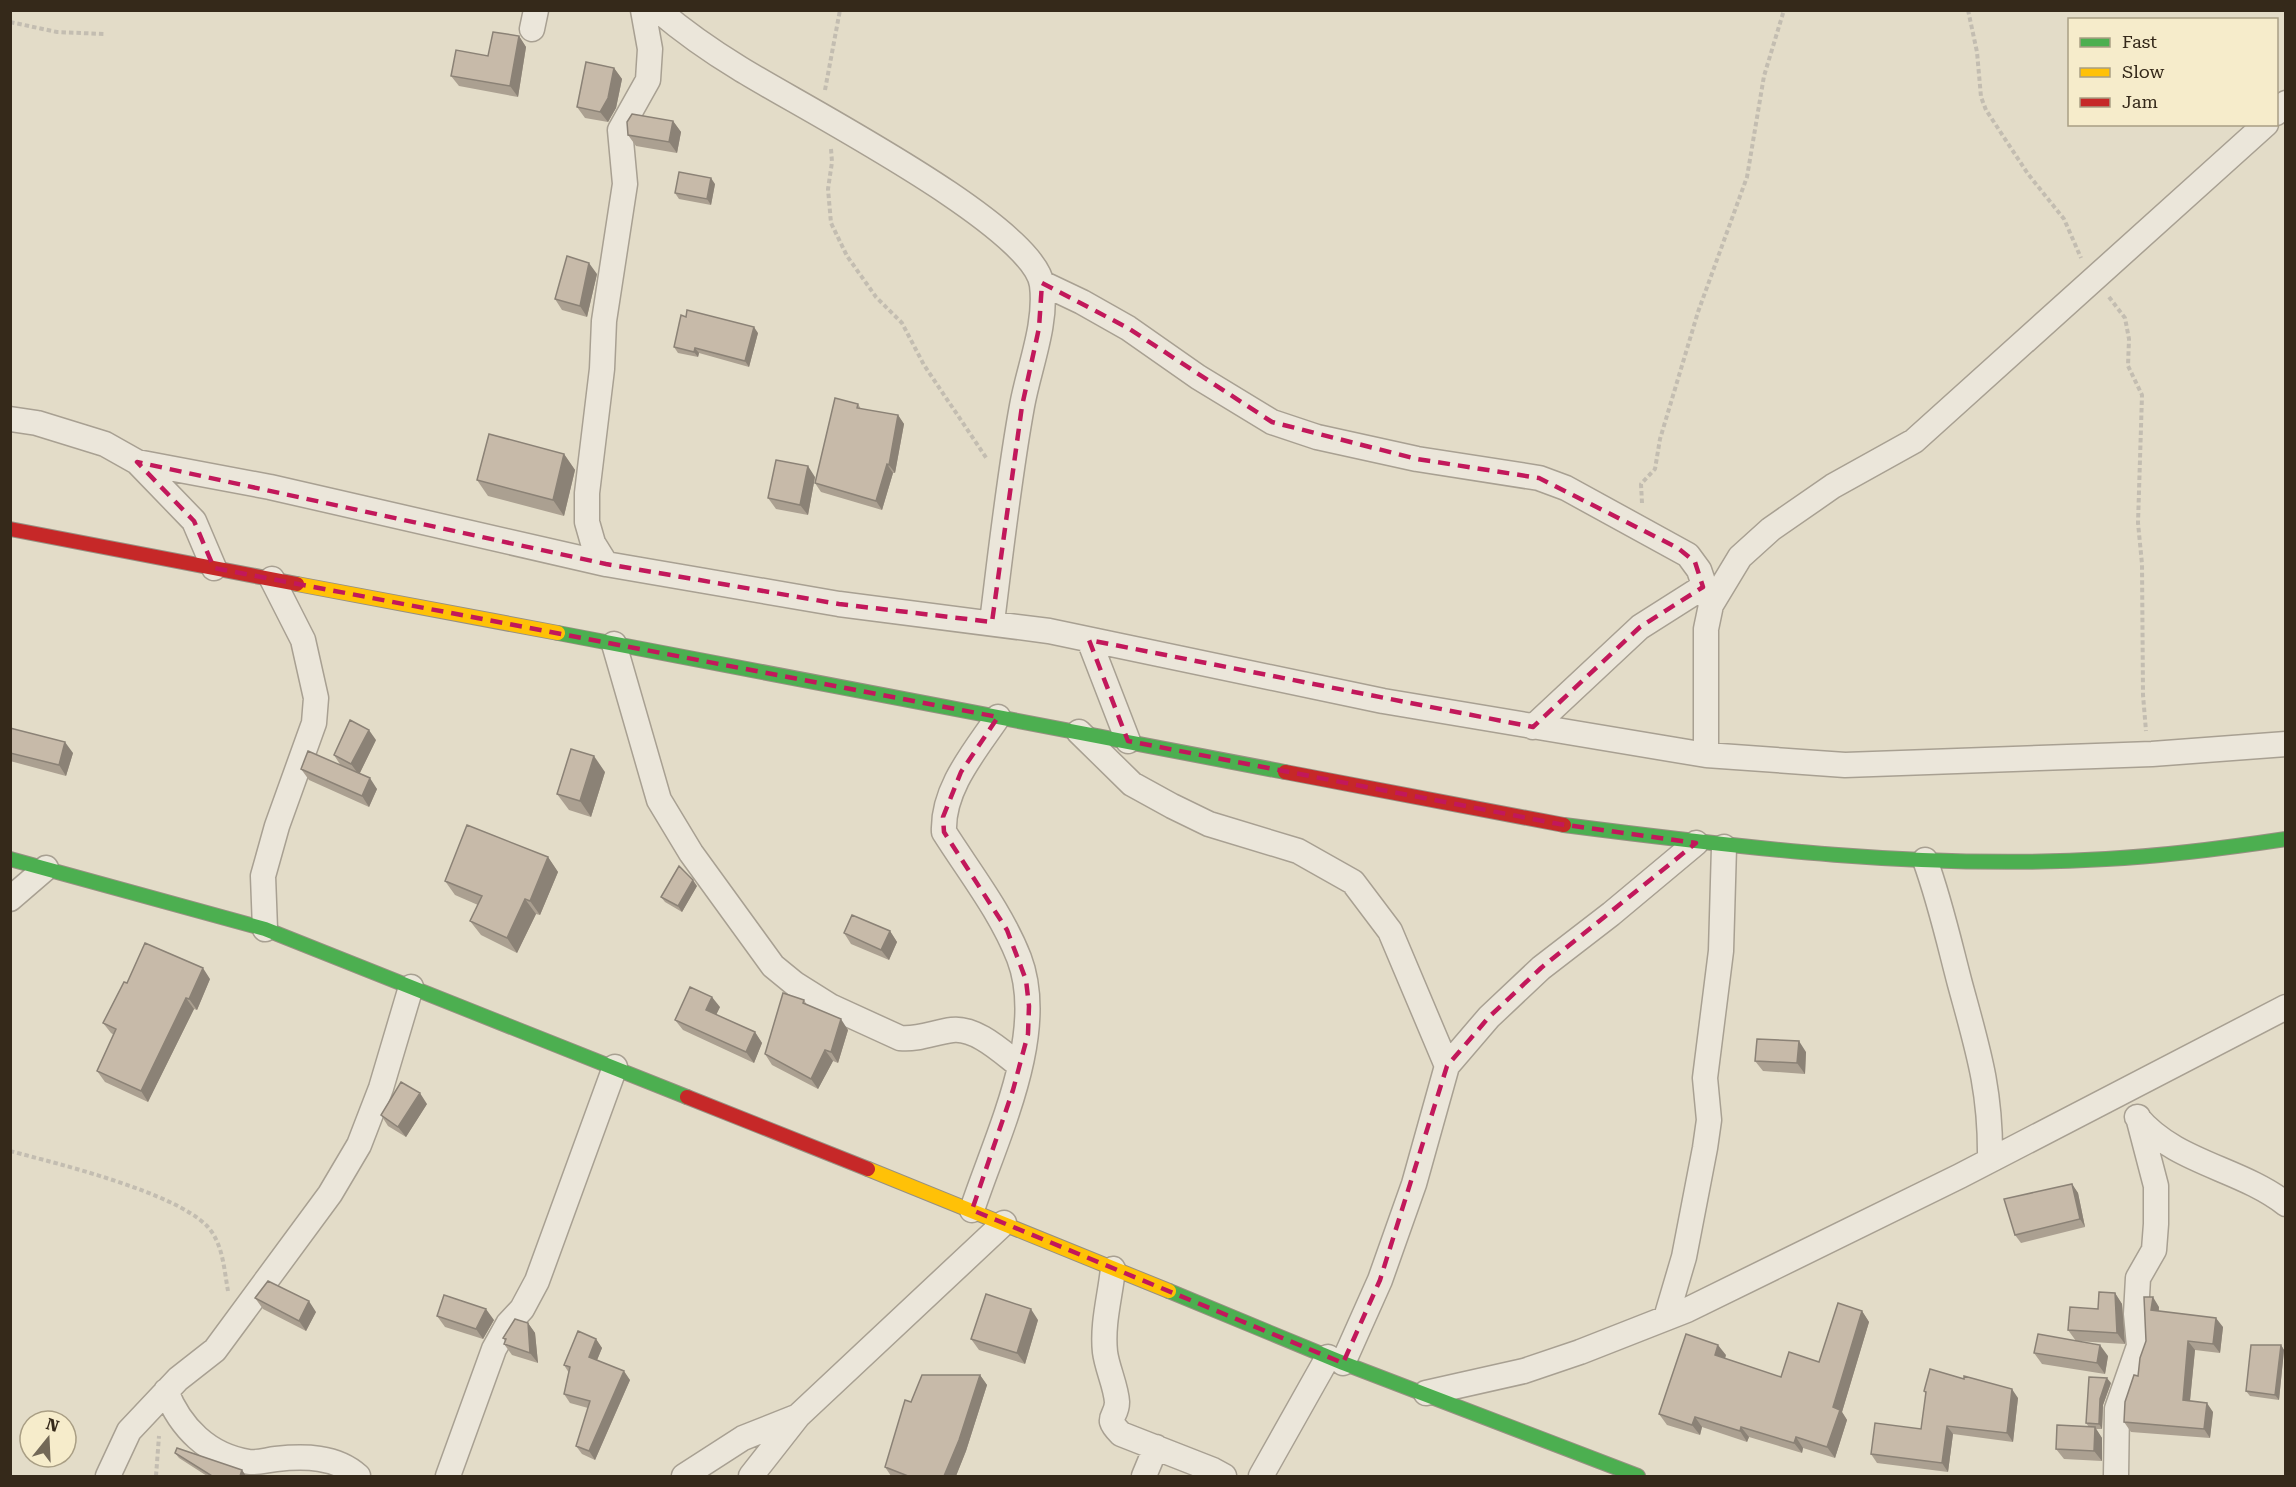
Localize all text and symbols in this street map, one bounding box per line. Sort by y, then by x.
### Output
legend [2068,18,2278,126]
text: Fast [2122,31,2157,52]
text: Slow [2122,61,2164,82]
text: Jam [2122,91,2158,112]
north arrow [18,1409,78,1469]
text: N [44,1414,61,1436]

